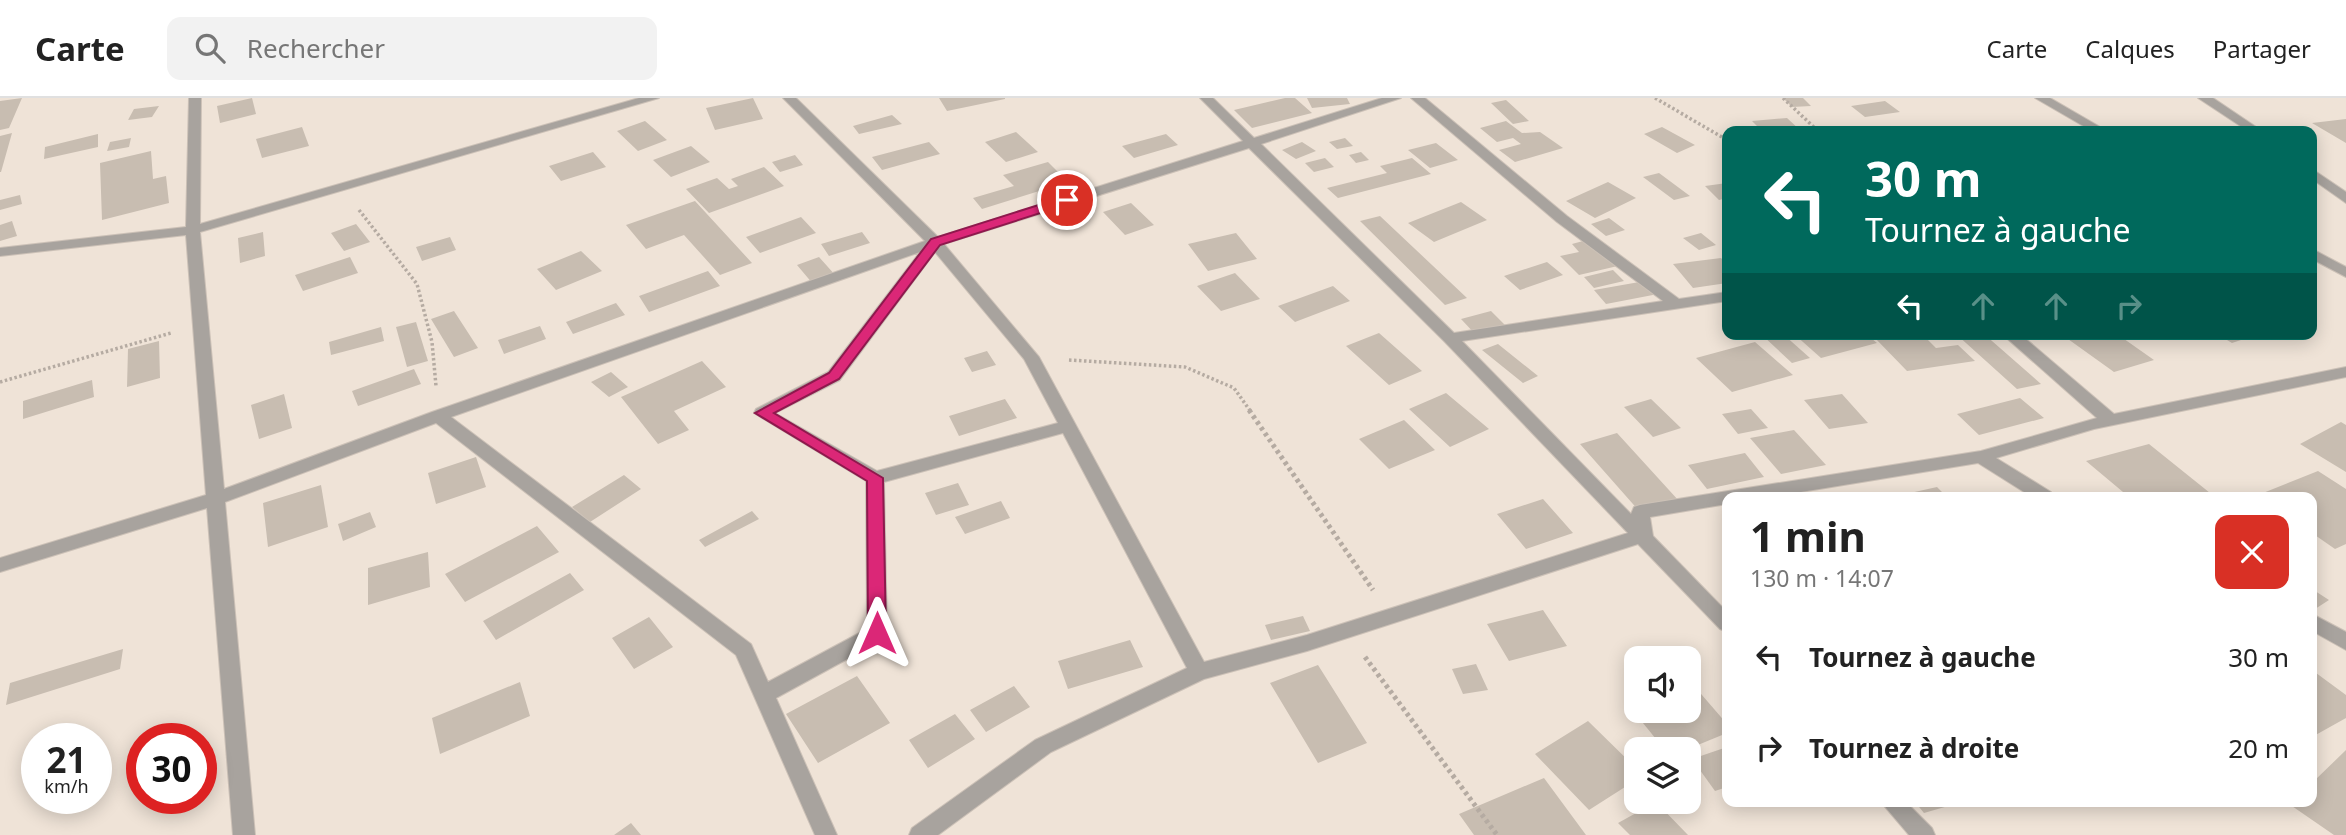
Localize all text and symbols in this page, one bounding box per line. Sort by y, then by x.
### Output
search box [167,17,657,80]
text: Carte [35,26,125,71]
icon: search [191,29,229,67]
text: Rechercher [247,30,385,66]
text: Carte [1987,32,2047,65]
text: Calques [2085,32,2175,65]
text: Partager [2213,32,2311,65]
text: 30 m [1865,145,1982,211]
icon: left [1750,154,1841,245]
pin [1037,170,1097,230]
icon: arrive [1048,181,1086,219]
text: Tournez à gauche [1865,208,2131,251]
icon: left [1891,287,1929,325]
icon: ahead [1964,287,2002,325]
icon: ahead [2037,287,2075,325]
icon: right [2110,287,2148,325]
text: 1 min [1750,507,1866,564]
button: close [2215,515,2289,589]
text: 130 m · 14:07 [1750,562,1894,594]
position arrow [840,596,914,670]
icon: left [1750,638,1788,676]
text: Tournez à gauche [1809,639,2036,675]
text: 30 m [2228,639,2289,675]
map controls [1624,646,1701,814]
button: sound [1624,646,1701,723]
speed limit sign: 30 [126,723,217,814]
icon: right [1750,729,1788,767]
text: Tournez à droite [1809,730,2019,766]
text: 20 m [2228,730,2289,766]
text: 21 [46,736,87,783]
button: layers [1624,737,1701,814]
text: km/h [44,774,89,798]

